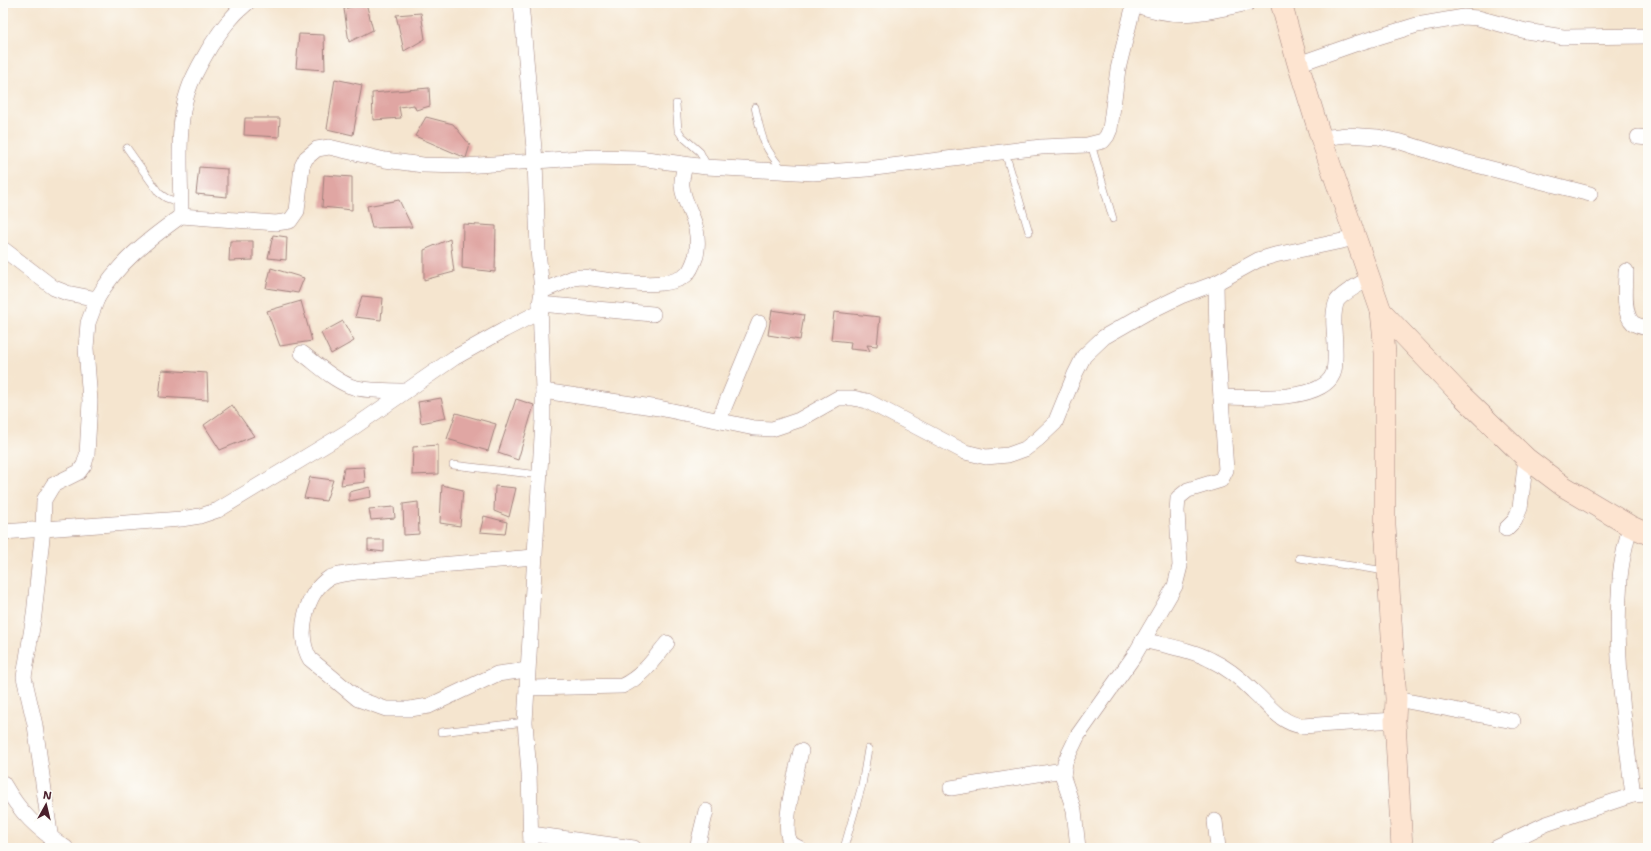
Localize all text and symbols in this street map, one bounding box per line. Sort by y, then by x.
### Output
north arrow [26,785,66,825]
text: N [42,788,53,804]

